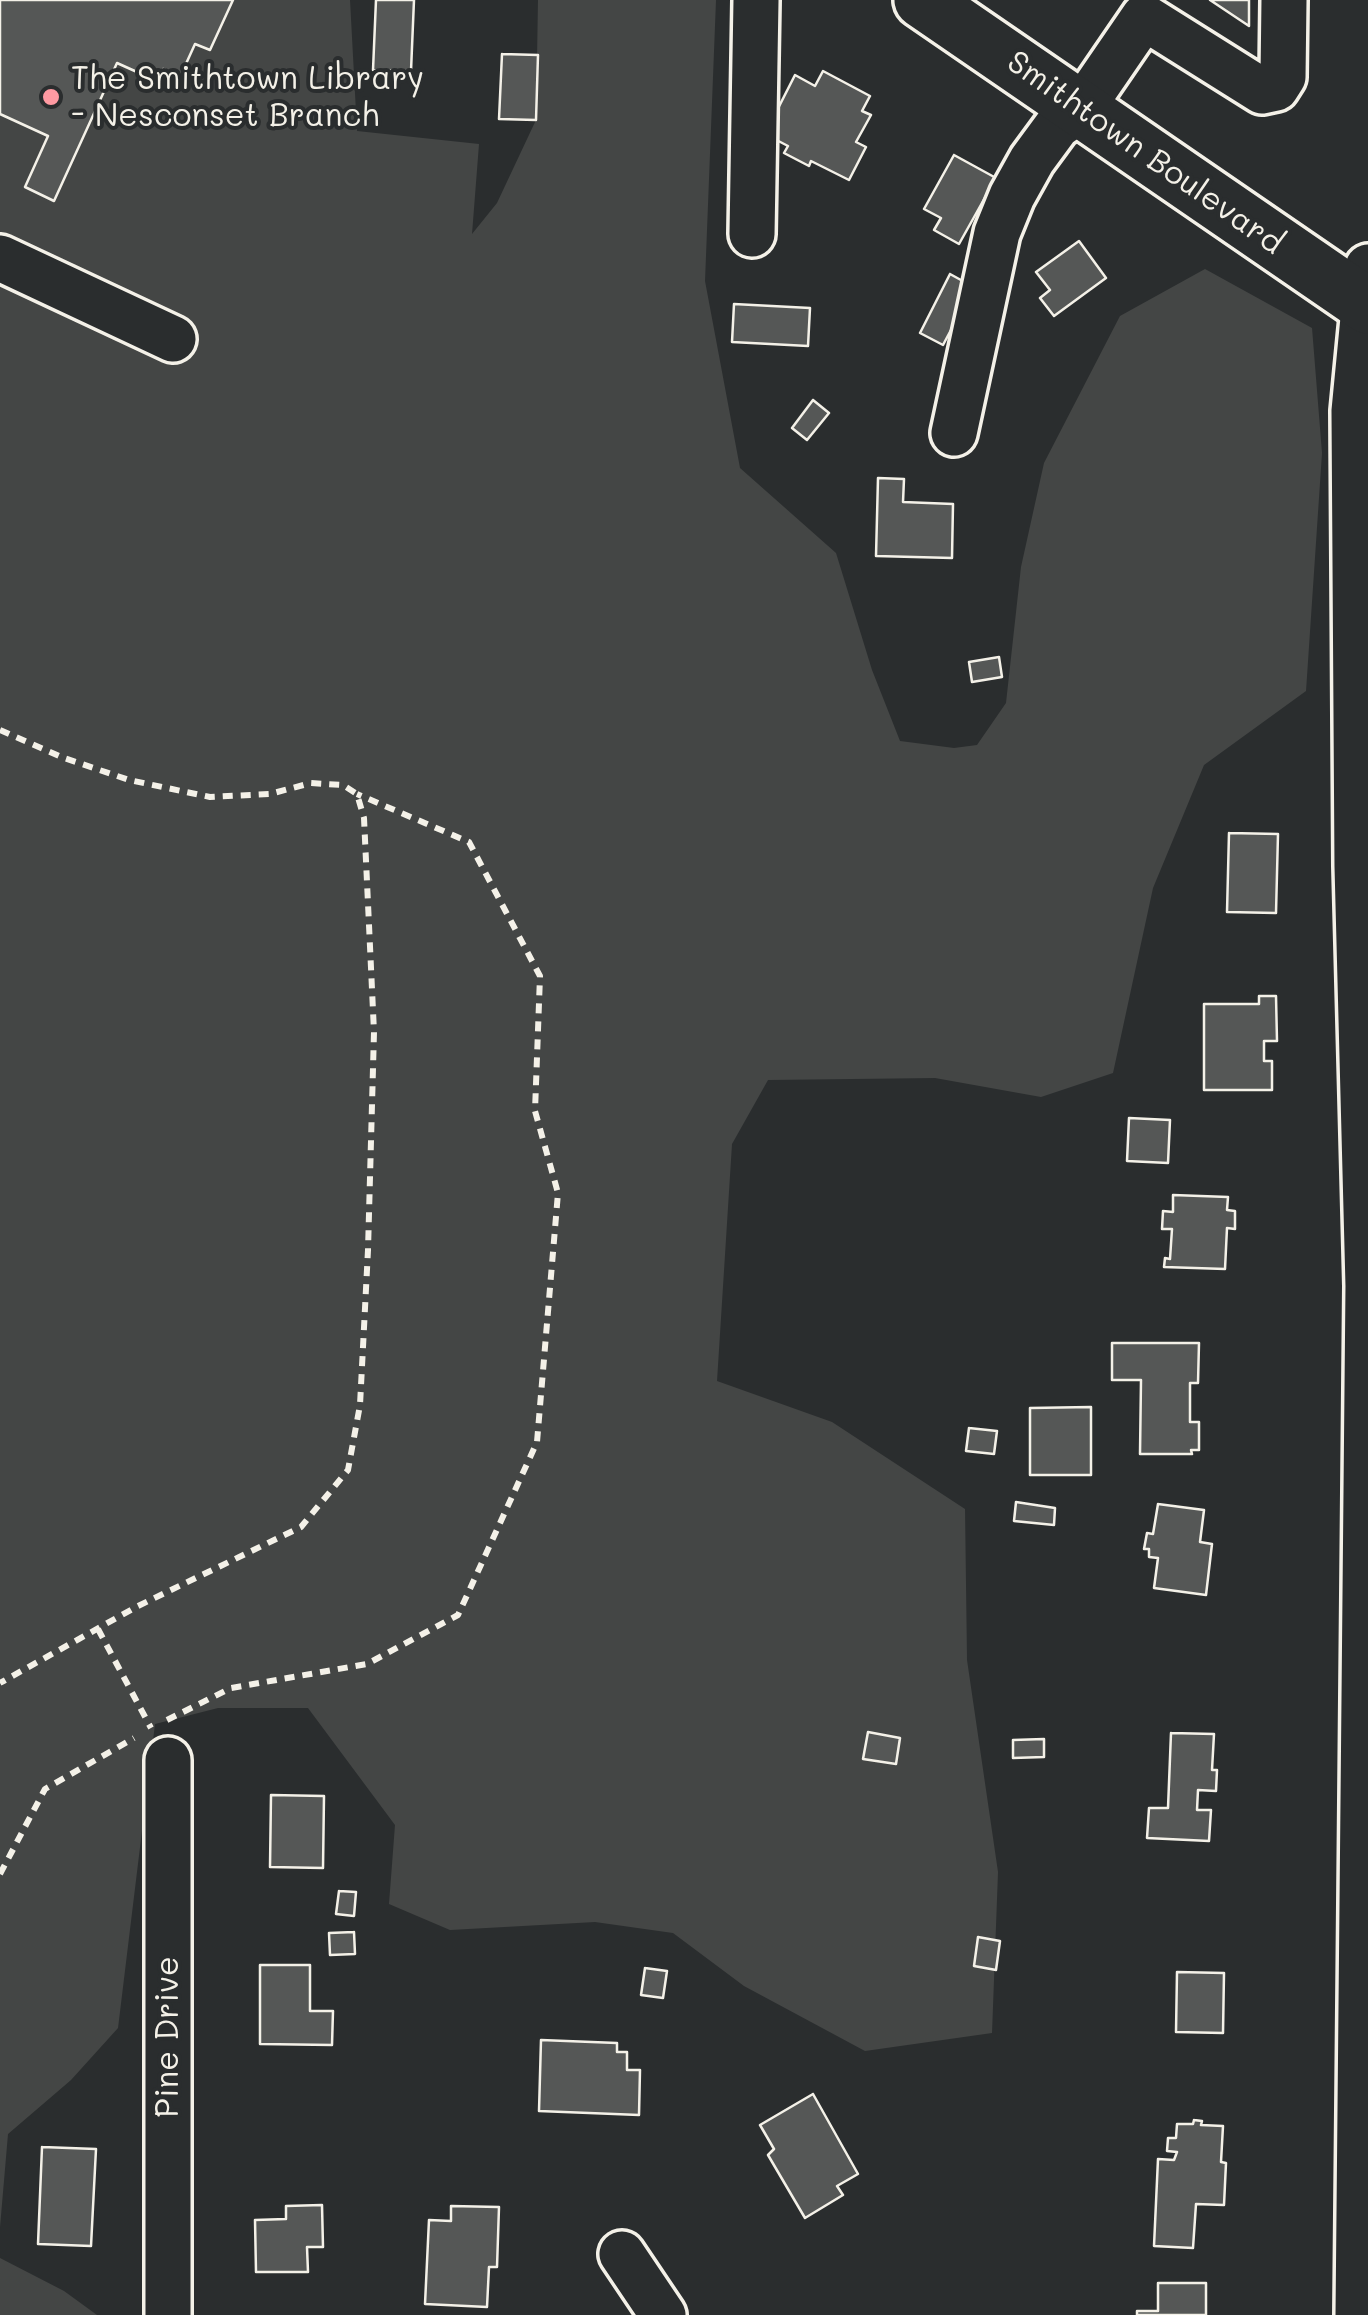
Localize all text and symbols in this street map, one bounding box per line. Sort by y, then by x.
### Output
street label: Smithtown Boulevard [999,43,1291,263]
place label: The Smithtown Library - Nesconset Branch [71,60,424,135]
marker: The Smithtown Library - Nesconset Branch [40,86,62,108]
street label: Pine Drive [149,1956,187,2118]

